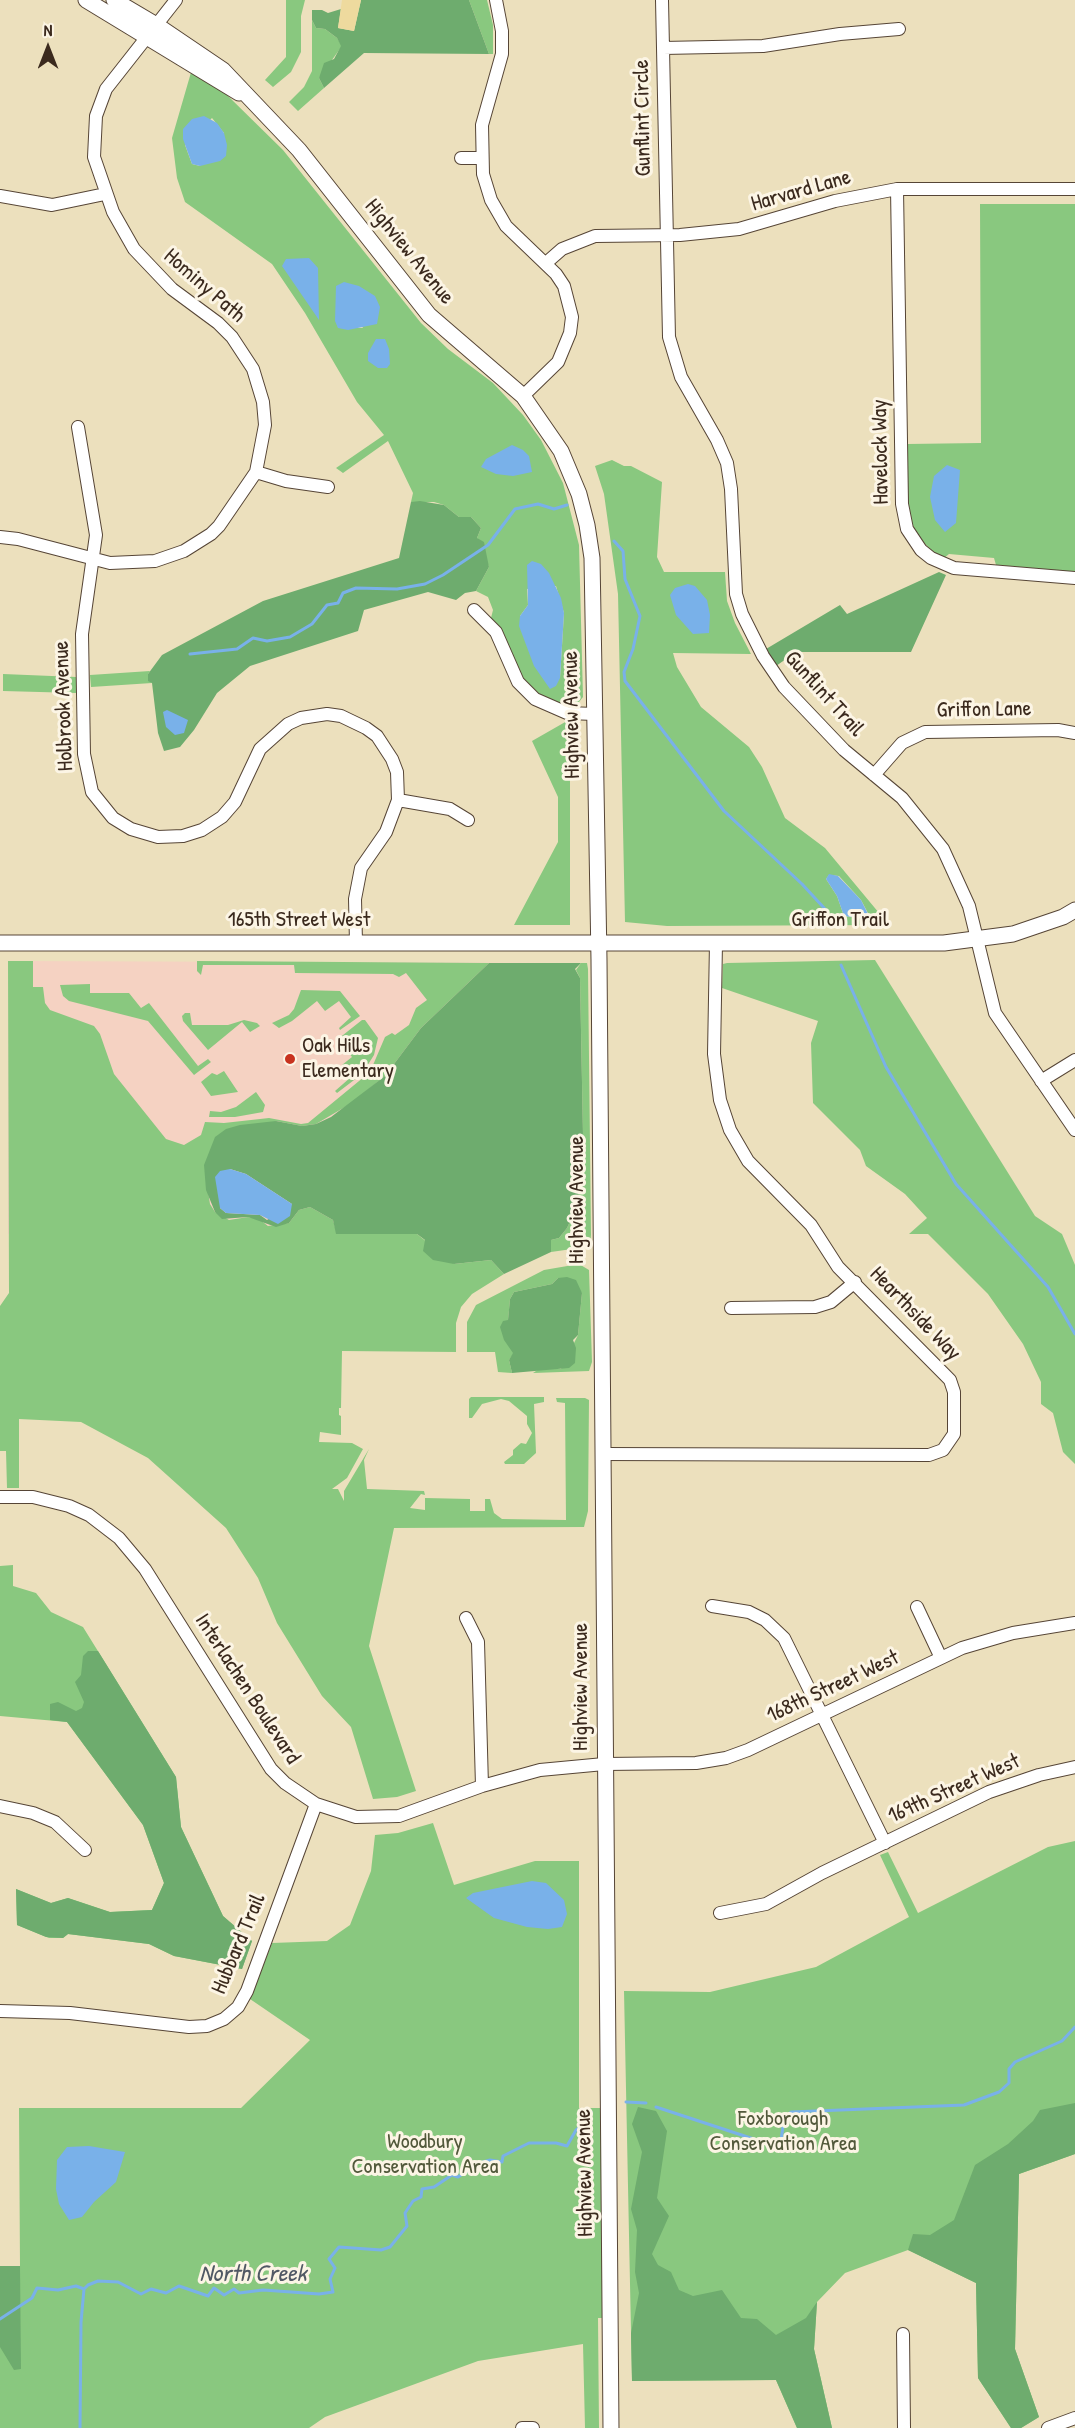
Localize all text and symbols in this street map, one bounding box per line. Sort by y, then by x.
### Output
north arrow [18,18,78,78]
text: N [44,19,52,41]
street label: Gunflint Circle [629,59,657,177]
street label: Harvard Lane [748,164,854,218]
street label: Highview Avenue [359,194,459,310]
street label: Hominy Path [158,243,250,329]
street label: Havelock Way [867,399,895,505]
street label: Holbrook Avenue [49,640,79,772]
street label: Gunflint Trail [779,646,869,742]
street label: Highview Avenue [558,651,586,779]
street label: Griffon Lane [936,696,1032,724]
street label: 165th Street West [228,907,370,933]
street label: Griffon Trail [791,907,889,933]
place label: Oak Hills Elementary [302,1033,394,1084]
marker: Oak Hills Elementary [283,1052,297,1066]
street label: Highview Avenue [564,1136,590,1264]
street label: Hearthside Way [864,1262,966,1366]
street label: Interlachen Boulevard [189,1609,305,1769]
street label: Highview Avenue [568,1623,594,1751]
street label: 168th Street West [763,1645,903,1729]
street label: 169th Street West [884,1748,1024,1830]
street label: Hubbard Trail [206,1890,272,1998]
park label: Foxborough Conservation Area [710,2106,856,2158]
street label: Highview Avenue [571,2109,599,2237]
park label: Woodbury Conservation Area [352,2129,498,2180]
water label: North Creek [200,2261,306,2289]

